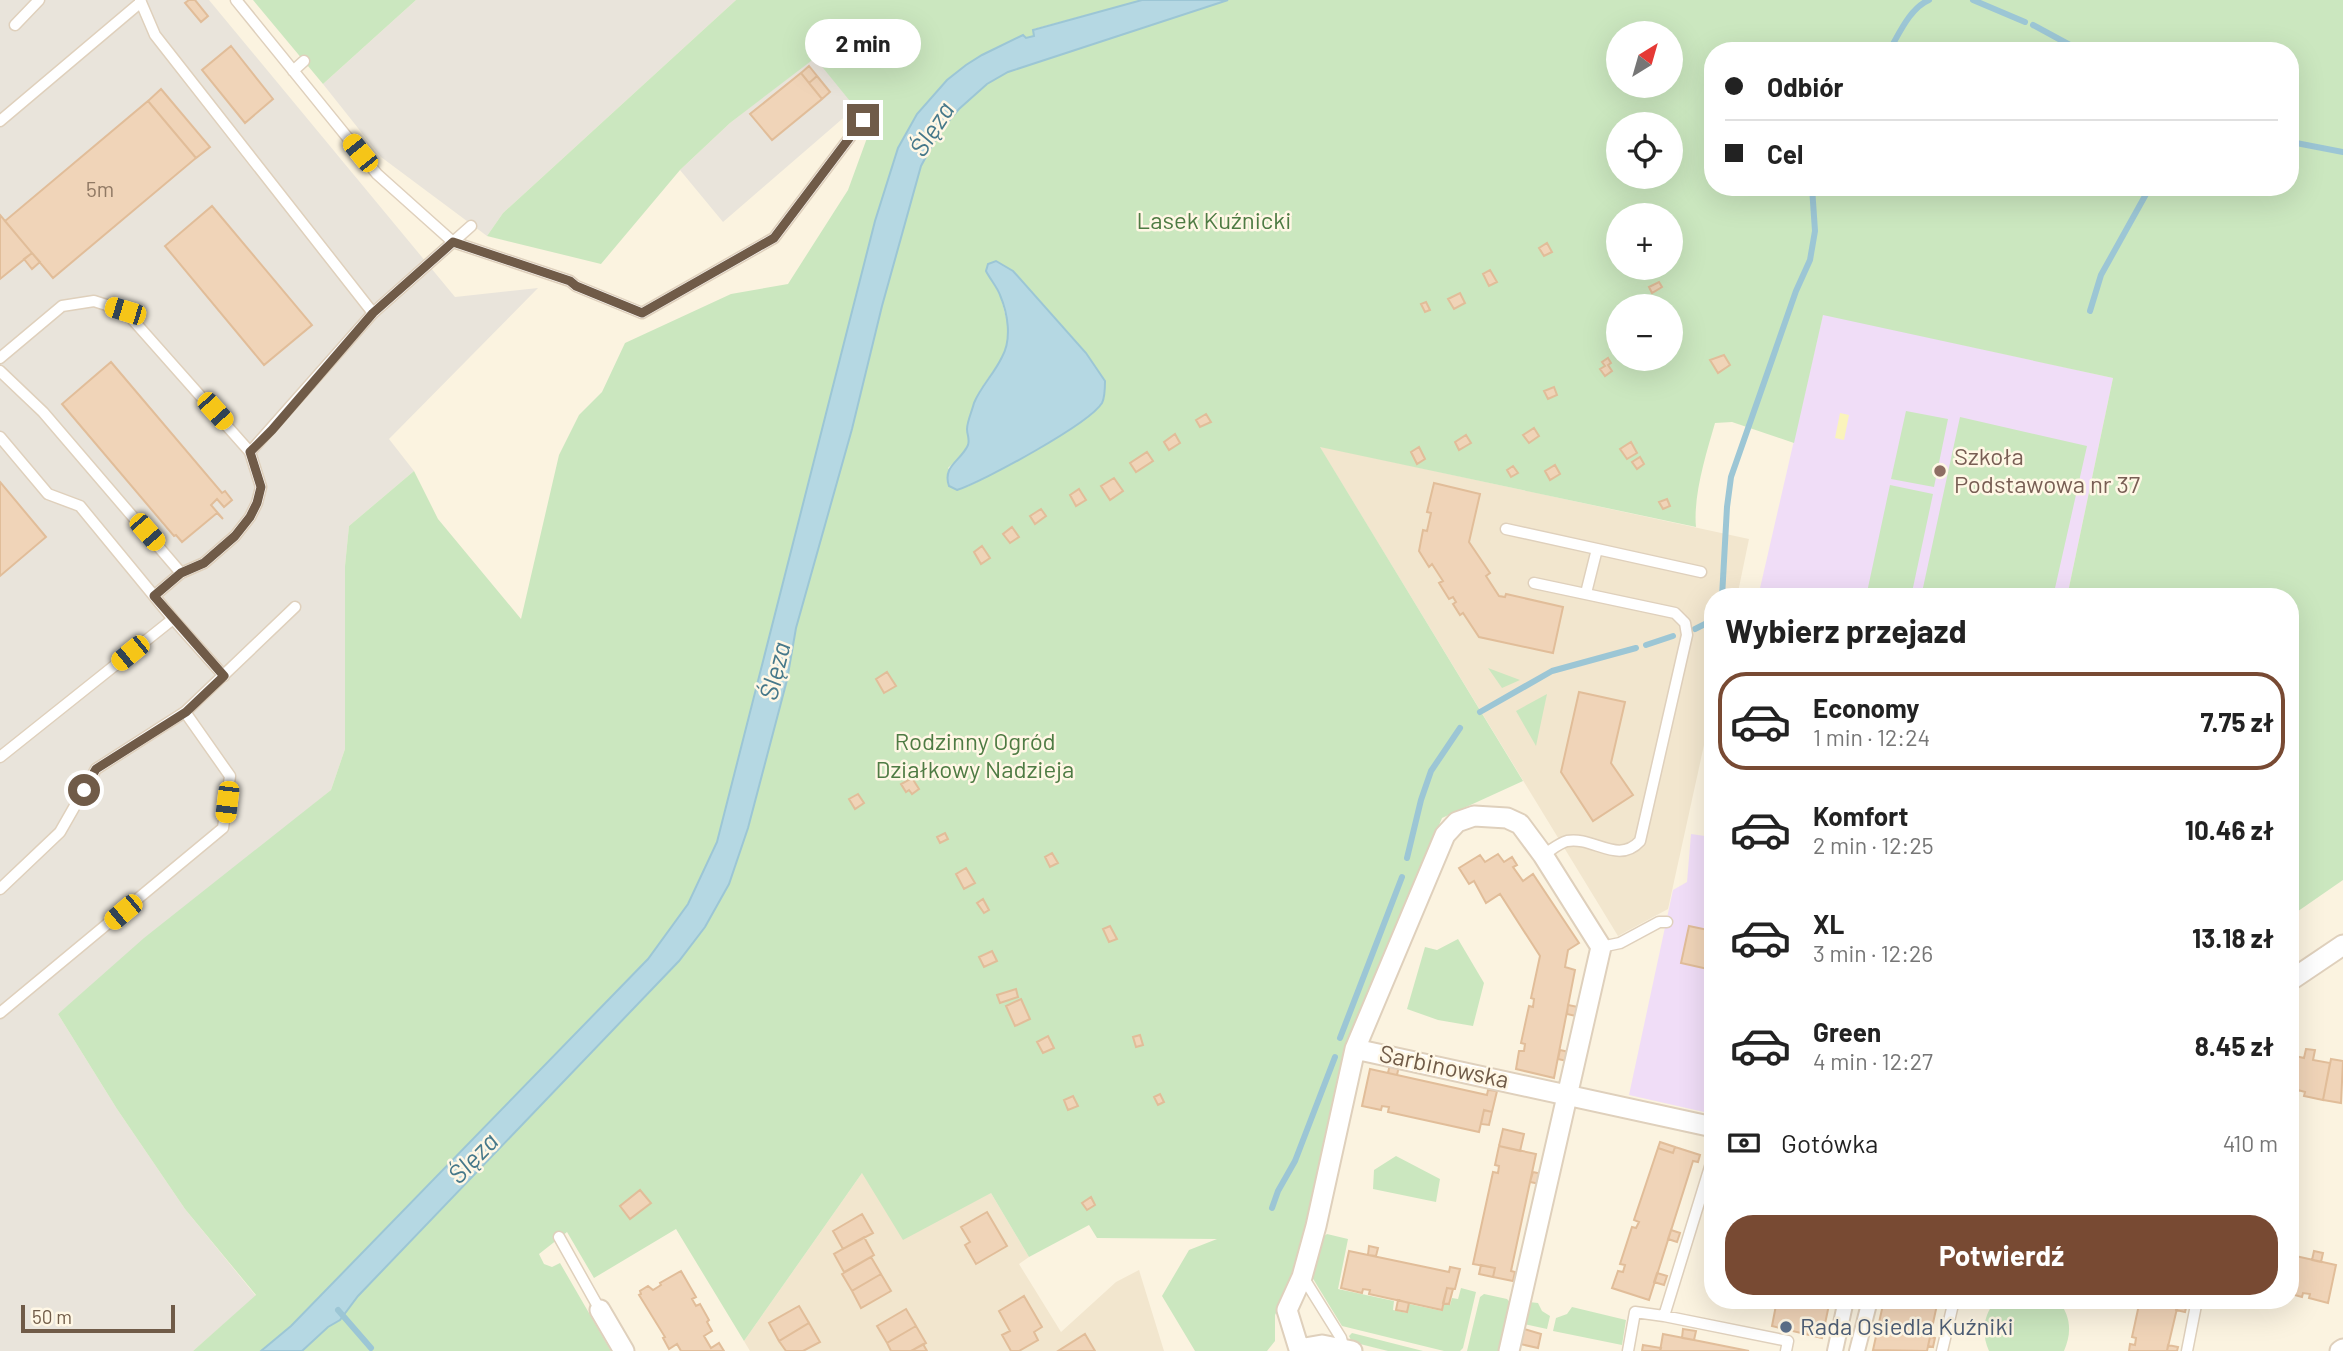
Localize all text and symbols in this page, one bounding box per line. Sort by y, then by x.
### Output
callout: 2 min [805,18,921,68]
north arrow [1606,21,1684,98]
map controls [1606,21,1683,371]
text: 2 min [835,29,891,57]
text: Odbiór [1767,71,1843,102]
water label: Ślęza [902,95,960,161]
route end [847,104,879,136]
button: locate [1606,112,1683,189]
car [339,130,382,176]
text: Cel [1767,138,1803,169]
house number: 5m [86,176,114,201]
button: + [1606,203,1683,280]
park label: Lasek Kuźnicki [1137,205,1291,234]
button: − [1606,294,1683,371]
car [102,295,149,327]
car [194,388,237,434]
place label: Szkoła Podstawowa nr 37 [1954,441,2140,498]
marker: Szkoła Podstawowa nr 37 [1932,463,1948,479]
car [126,509,169,555]
text: Wybierz przejazd [1725,611,1967,649]
car [108,632,153,674]
water label: Ślęza [751,638,796,703]
icon: car [1729,690,1792,753]
text: Economy [1813,692,1919,723]
text: 7.75 zł [2200,706,2274,737]
text: 1 min · 12:24 [1813,723,1930,751]
park label: Rodzinny Ogród Działkowy Nadzieja [876,726,1074,783]
route start [68,774,100,806]
car [215,780,240,824]
icon: car [1729,798,1792,861]
text: Komfort [1813,800,1908,831]
text: 10.46 zł [2185,814,2274,845]
text: 2 min · 12:25 [1813,831,1934,859]
car [101,890,146,934]
icon: car [1729,906,1792,969]
text: XL [1813,908,1844,939]
text: 13.18 zł [2192,922,2274,953]
text: 3 min · 12:26 [1813,939,1933,967]
icon: car [1729,1014,1792,1077]
text: Green [1813,1016,1881,1047]
text: 8.45 zł [2195,1030,2274,1061]
street label: Sarbinowska [1377,1038,1512,1093]
text: 4 min · 12:27 [1813,1047,1933,1075]
icon: cash [1725,1124,1763,1162]
water label: Ślęza [440,1125,504,1189]
text: Gotówka [1781,1127,1878,1158]
text: 410 m [2223,1129,2278,1157]
button: Potwierdź [1725,1215,2278,1295]
scale bar [21,1302,175,1334]
text: 50 m [32,1305,72,1328]
place label: Rada Osiedla Kuźniki [1800,1311,2014,1340]
marker: Rada Osiedla Kuźniki [1778,1319,1794,1335]

